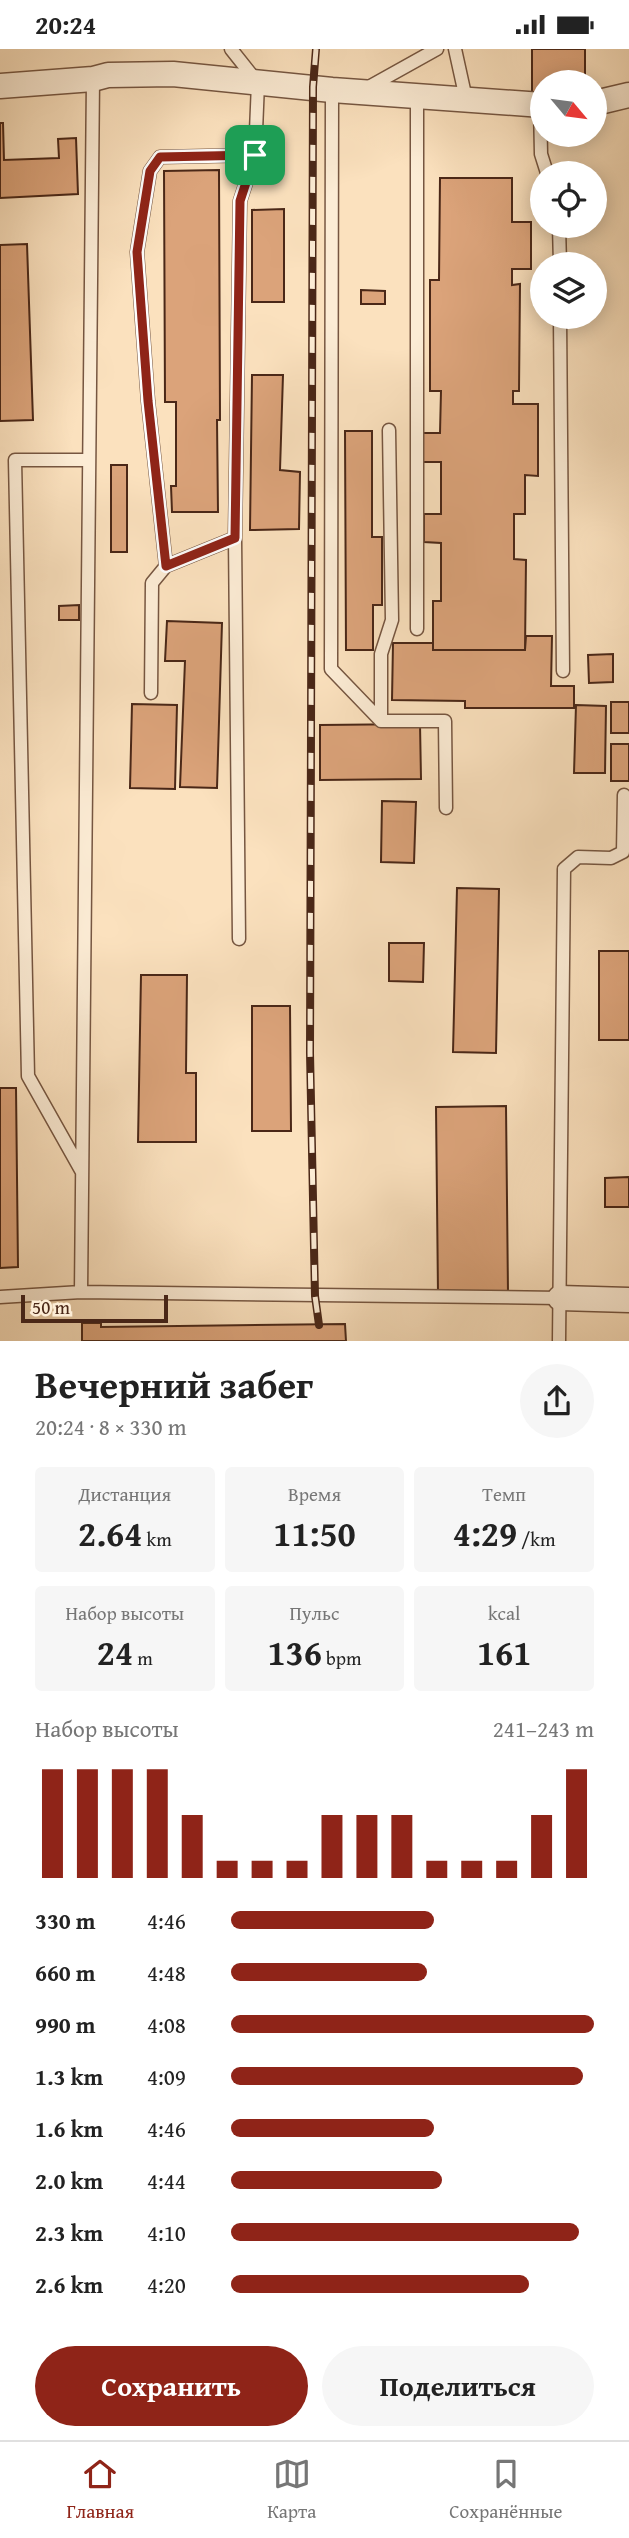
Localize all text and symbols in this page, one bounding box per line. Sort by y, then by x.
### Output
text: 20:24 [35,5,96,44]
north arrow [530,70,607,147]
map controls [530,70,607,329]
pin [225,125,285,185]
icon: arrive [236,136,274,174]
button: locate [530,161,607,238]
button: layers [530,252,607,329]
scale bar [21,1292,168,1324]
text: 50 m [32,1293,70,1321]
text: Вечерний забег [35,1356,313,1412]
button: share [520,1364,594,1438]
text: 20:24 · 8 × 330 m [35,1410,187,1443]
text: Дистанция [78,1480,171,1508]
text: Время [288,1480,341,1508]
text: Темп [482,1480,526,1508]
text: 2.64 [78,1508,142,1559]
text: 11:50 [273,1508,356,1559]
text: 4:29 [453,1508,517,1559]
text: km [142,1525,172,1553]
text: /km [517,1525,555,1553]
text: Набор высоты [65,1599,184,1627]
text: Пульс [290,1599,339,1627]
text: kcal [488,1599,520,1627]
text: 24 [97,1627,133,1678]
text: 136 [267,1627,322,1678]
text: 161 [477,1627,531,1678]
text: m [133,1644,153,1672]
text: bpm [322,1644,362,1672]
text: Набор высоты [35,1712,179,1745]
text: 241–243 m [493,1712,594,1745]
text: 330 m [35,1904,96,1937]
text: 4:46 [147,1904,186,1937]
text: 660 m [35,1956,96,1989]
text: 4:48 [147,1956,186,1989]
text: 990 m [35,2008,96,2041]
text: 4:08 [147,2008,186,2041]
text: 1.3 km [35,2060,103,2093]
text: 4:09 [147,2060,186,2093]
text: 1.6 km [35,2112,103,2145]
text: 4:46 [147,2112,186,2145]
text: 2.0 km [35,2164,103,2197]
text: 4:44 [147,2164,186,2197]
text: 2.3 km [35,2216,103,2249]
text: 4:10 [147,2216,186,2249]
text: 2.6 km [35,2268,103,2301]
text: 4:20 [147,2268,186,2301]
button: Сохранить [35,2346,308,2426]
button: Поделиться [322,2346,594,2426]
tab: Главная [66,2455,134,2525]
tab: Карта [267,2455,316,2525]
tab: Сохранённые [449,2455,563,2525]

